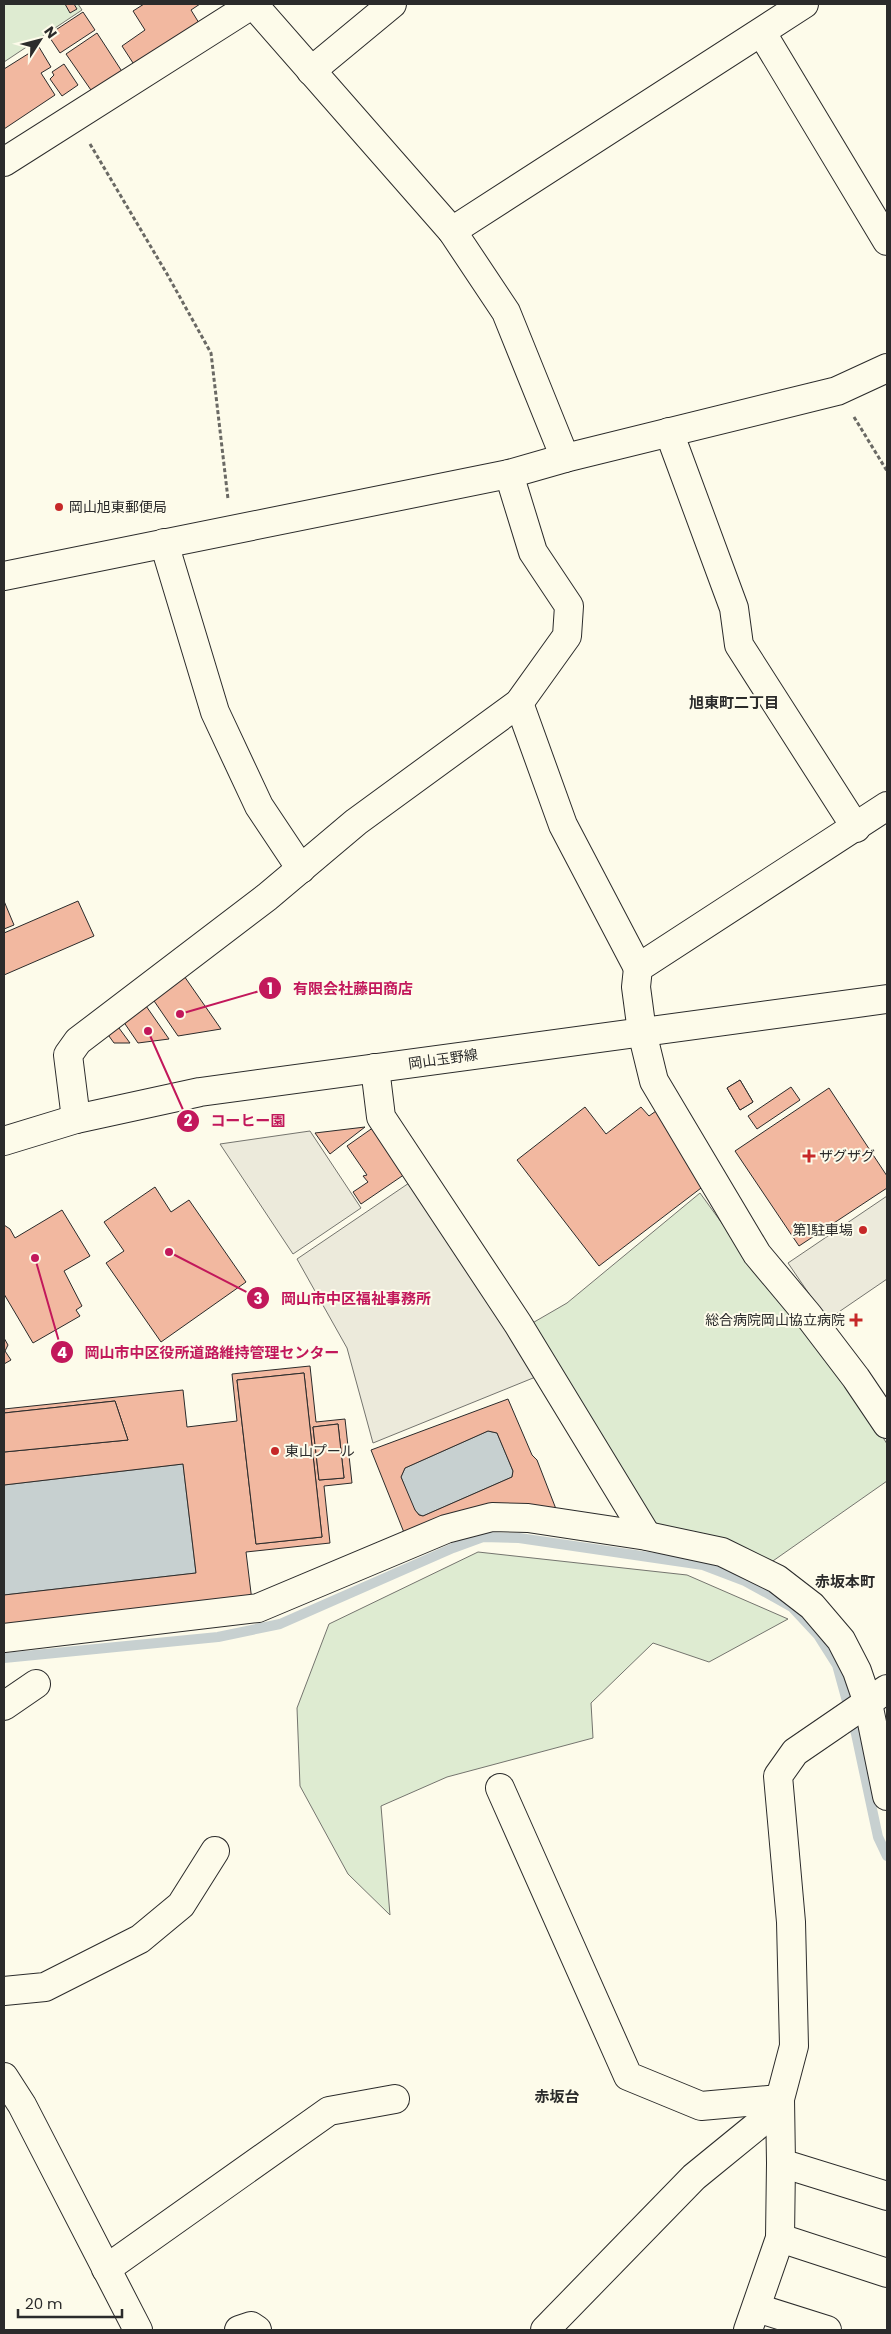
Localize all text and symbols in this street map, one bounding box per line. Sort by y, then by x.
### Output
north arrow [15,15,65,65]
text: N [39,22,62,42]
place label: 岡山旭東郵便局 [69,497,167,517]
marker: 岡山旭東郵便局 [53,501,65,513]
district label: 旭東町二丁目 [689,692,779,713]
callout: 有限会社藤田商店 [258,973,423,1003]
text: 1 [267,978,273,999]
text: 有限会社藤田商店 [293,978,413,999]
street label: 岡山玉野線 [407,1044,479,1074]
callout: コーヒー園 [176,1106,296,1136]
text: 2 [184,1110,193,1131]
text: コーヒー園 [210,1110,286,1131]
place label: ザグザグ [819,1146,875,1166]
marker: ザグザグ [803,1150,815,1162]
place label: 第1駐車場 [793,1220,853,1240]
marker: 第1駐車場 [857,1224,869,1236]
callout: 岡山市中区福祉事務所 [246,1283,441,1313]
text: 3 [253,1288,263,1309]
text: 岡山市中区福祉事務所 [281,1288,431,1309]
place label: 総合病院岡山協立病院 [705,1310,845,1330]
marker: 総合病院岡山協立病院 [849,1313,863,1327]
callout: 岡山市中区役所道路維持管理センター [49,1337,349,1367]
text: 4 [57,1342,67,1363]
text: 岡山市中区役所道路維持管理センター [84,1342,340,1363]
place label: 東山プール [285,1441,355,1461]
marker: 東山プール [269,1445,281,1457]
district label: 赤坂本町 [815,1571,875,1592]
district label: 赤坂台 [534,2086,580,2107]
scale bar [18,2286,121,2318]
text: 20 m [25,2293,63,2314]

